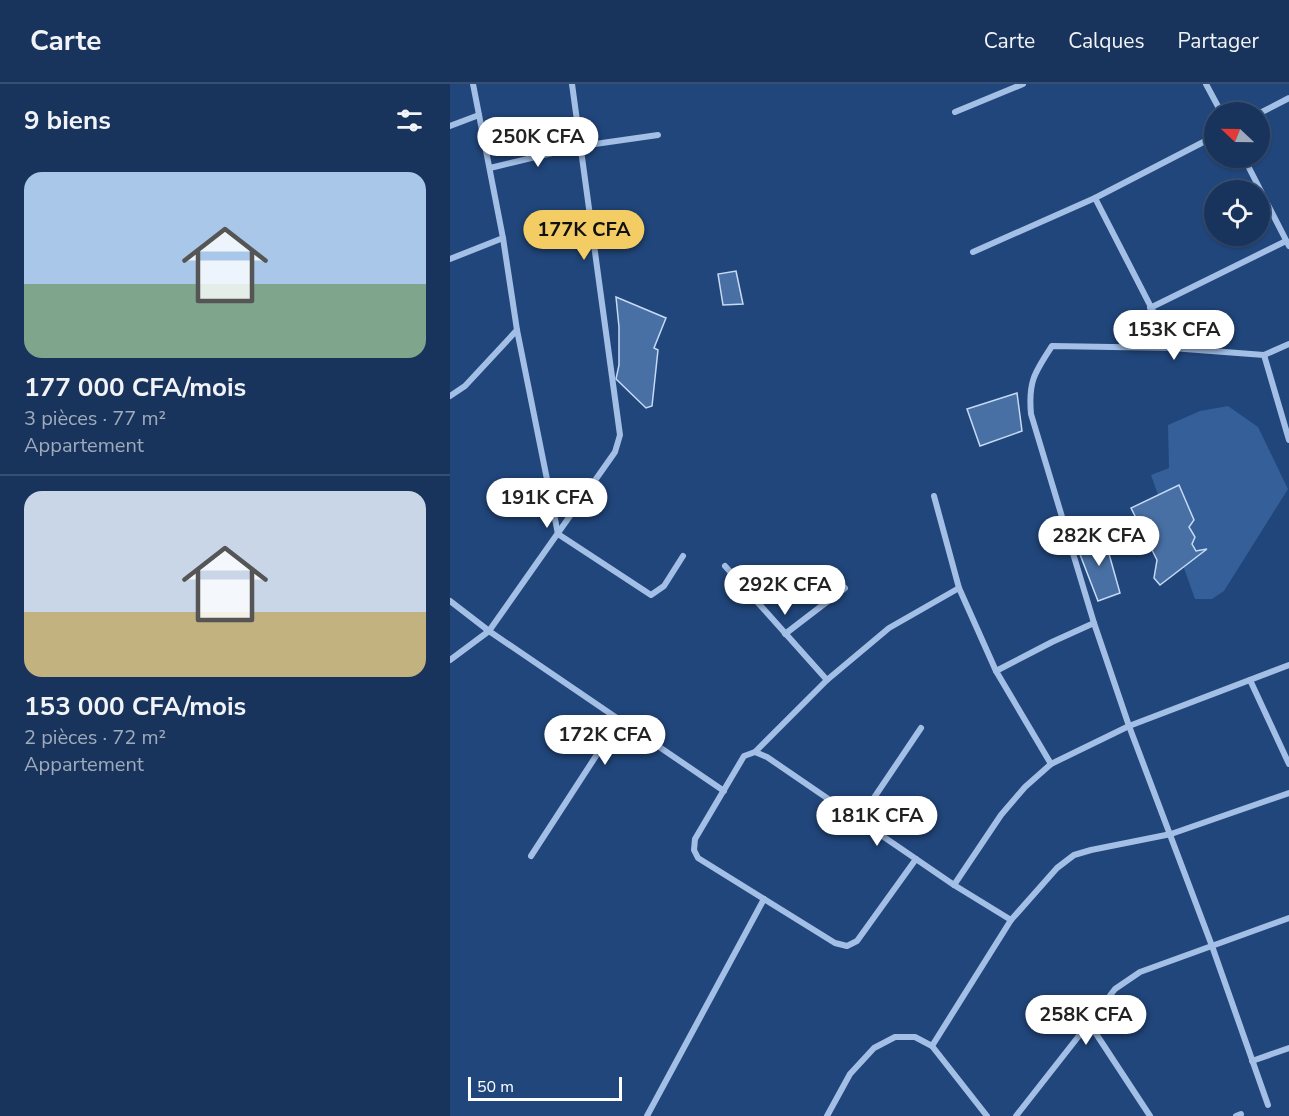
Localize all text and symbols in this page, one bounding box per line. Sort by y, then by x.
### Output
text: Carte [30,22,101,60]
text: Carte [984,27,1035,55]
text: Calques [1068,27,1145,55]
text: Partager [1178,27,1259,55]
north arrow [1204,102,1270,168]
map controls [1204,102,1270,246]
text: 9 biens [24,103,111,138]
icon: filters [393,104,426,137]
pin: 250K CFA [476,117,600,168]
text: 250K CFA [491,123,585,150]
button: locate [1204,180,1270,246]
pin: 177K CFA [522,210,646,261]
icon: home [171,211,279,319]
text: 177K CFA [537,216,631,243]
pin: 153K CFA [1112,310,1236,361]
text: 153K CFA [1127,316,1221,343]
text: 177 000 CFA/mois [24,370,246,405]
text: 3 pièces · 77 m² [24,405,166,432]
text: Appartement [24,432,144,459]
pin: 191K CFA [485,478,609,529]
text: 191K CFA [500,484,594,511]
pin: 282K CFA [1037,516,1161,567]
text: 282K CFA [1052,522,1146,549]
icon: home [171,530,279,638]
pin: 292K CFA [723,565,847,616]
text: 292K CFA [738,571,832,598]
text: 153 000 CFA/mois [24,689,246,724]
pin: 172K CFA [543,715,667,766]
text: 172K CFA [558,721,652,748]
text: 2 pièces · 72 m² [24,724,166,751]
text: Appartement [24,751,144,778]
pin: 181K CFA [815,796,939,847]
text: 181K CFA [830,802,924,829]
pin: 258K CFA [1024,995,1148,1046]
text: 258K CFA [1039,1001,1133,1028]
scale bar [468,1074,622,1102]
text: 50 m [477,1076,514,1098]

